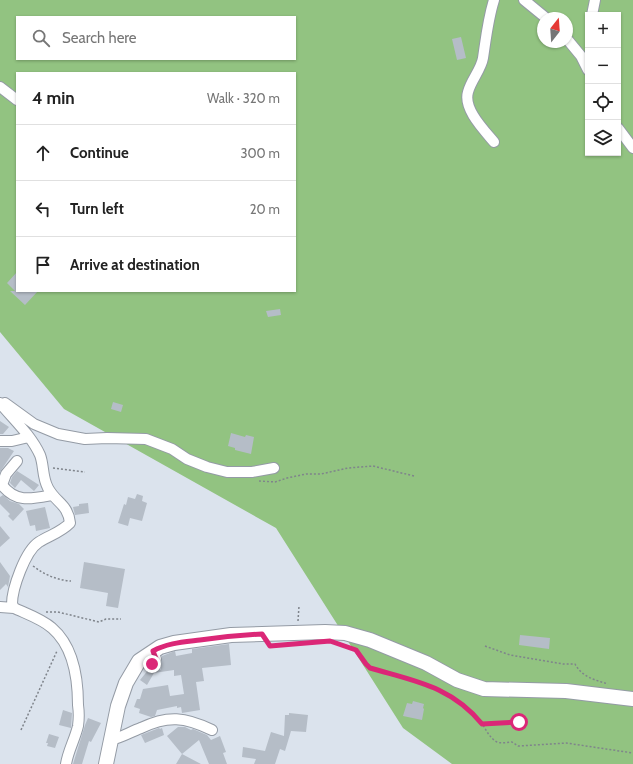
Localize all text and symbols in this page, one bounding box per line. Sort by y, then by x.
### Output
north arrow [537,12,573,48]
map controls [585,12,621,156]
button: + [585,12,621,48]
search box [16,16,296,60]
icon: search [30,27,52,49]
text: Search here [62,29,137,47]
button: − [585,48,621,84]
button: locate [585,84,621,120]
text: 4 min [32,88,75,108]
text: Walk · 320 m [207,90,280,106]
button: layers [585,120,621,156]
icon: ahead [32,142,54,164]
text: Continue [70,144,129,162]
text: 300 m [240,145,280,161]
icon: left [32,198,54,220]
text: Turn left [70,200,124,218]
text: 20 m [250,201,280,217]
icon: arrive [32,254,54,276]
text: Arrive at destination [70,256,200,274]
route end [143,655,161,673]
route start [510,713,528,731]

